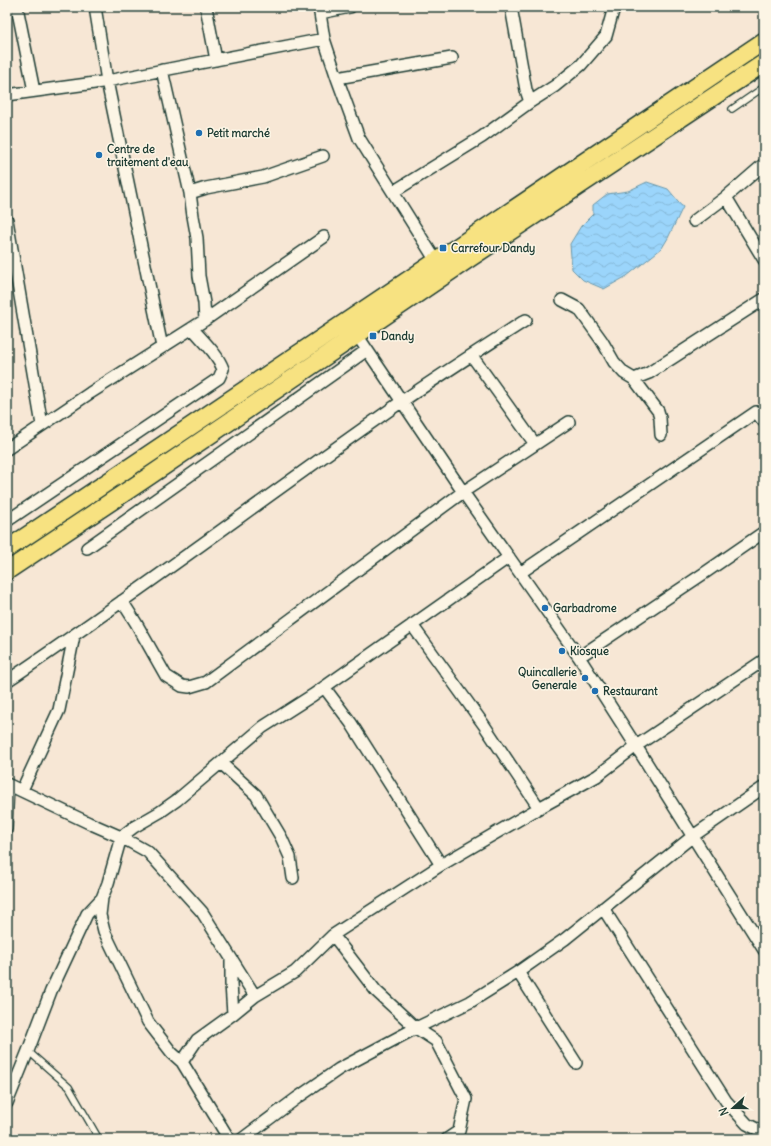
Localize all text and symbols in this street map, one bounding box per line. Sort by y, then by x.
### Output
place label: Petit marché [207,126,270,140]
marker: Petit marché [194,128,204,138]
place label: Centre de traitement d'eau [106,142,189,169]
marker: Centre de traitement d'eau [94,150,104,160]
place label: Carrefour Dandy [451,241,535,256]
marker: Carrefour Dandy [438,243,448,253]
place label: Dandy [381,329,414,344]
marker: Dandy [368,331,378,341]
place label: Garbadrome [553,601,617,615]
marker: Garbadrome [540,603,550,613]
place label: Kiosque [570,644,609,659]
marker: Kiosque [557,646,567,656]
place label: Quincallerie Generale [518,665,577,692]
marker: Quincallerie Generale [580,673,590,683]
place label: Restaurant [603,684,658,698]
marker: Restaurant [590,686,600,696]
north arrow [713,1088,753,1128]
text: N [716,1106,732,1118]

